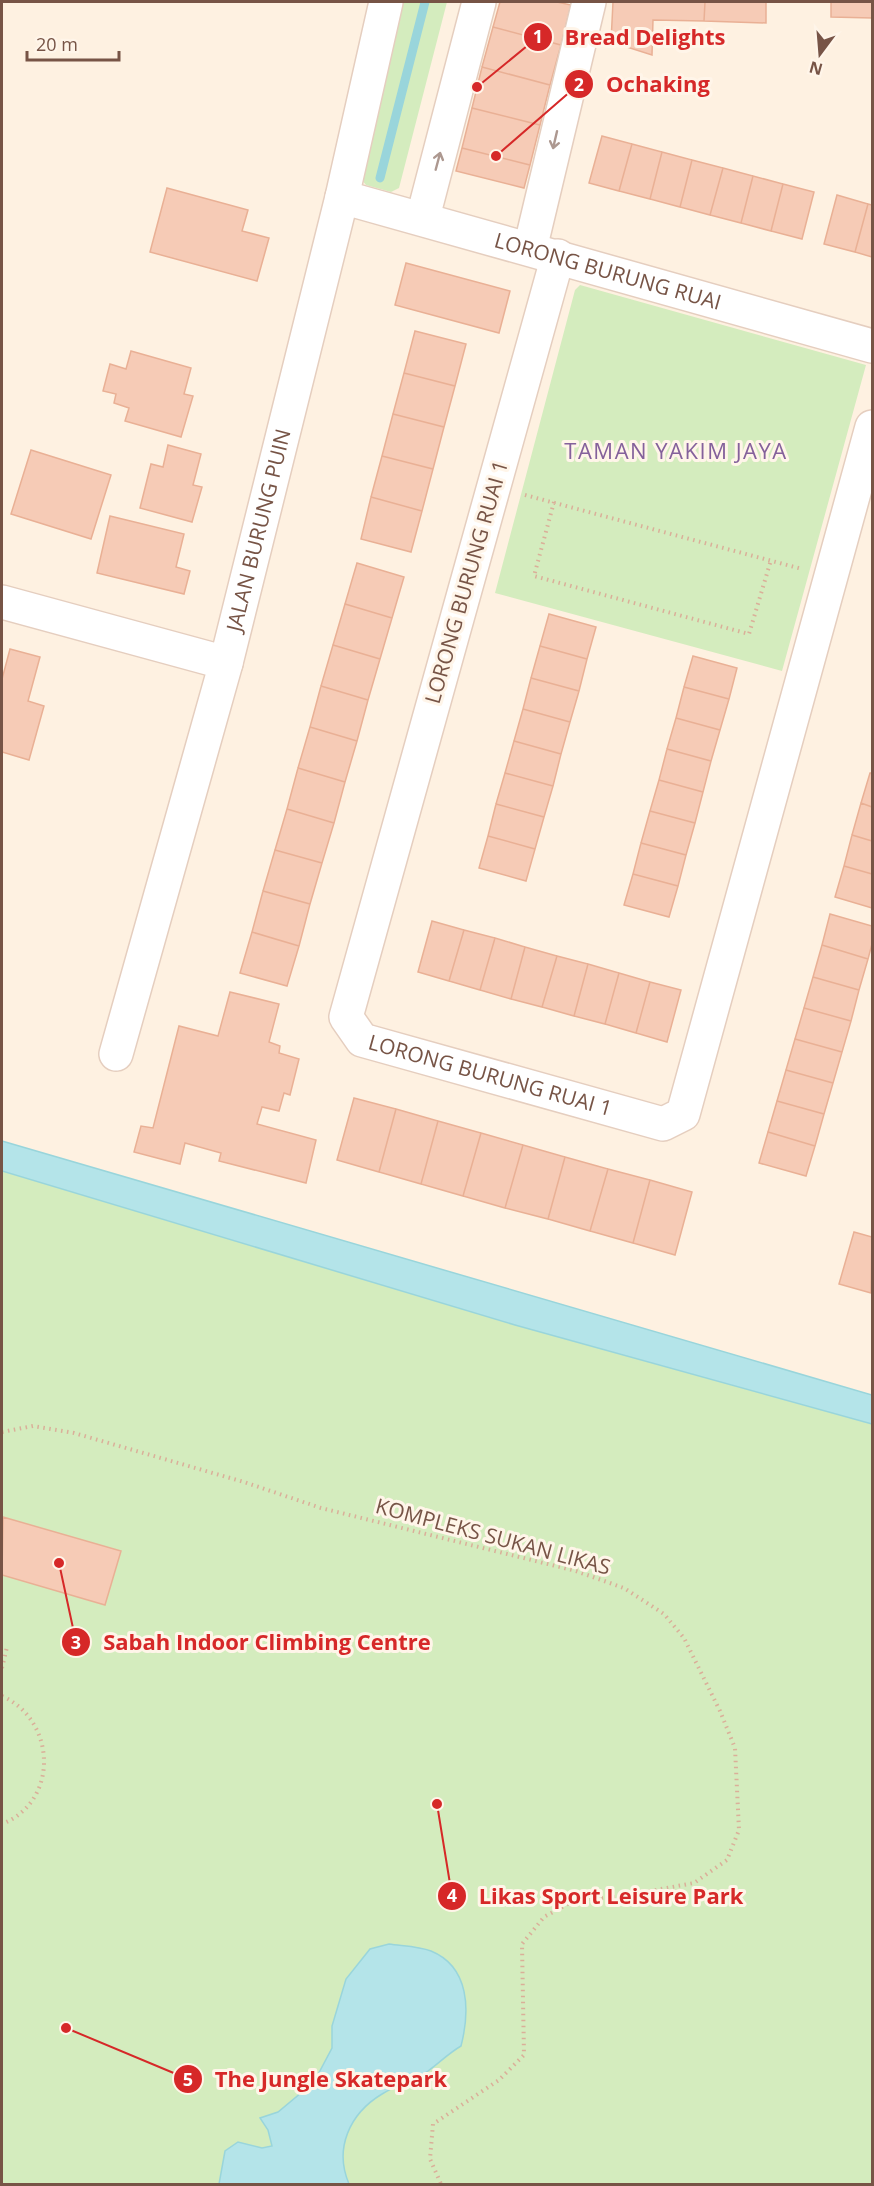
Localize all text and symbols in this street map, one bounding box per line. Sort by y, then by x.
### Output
callout: Bread Delights [523,17,737,57]
text: Bread Delights [565,21,725,51]
scale bar [27,24,118,62]
text: 1 [533,24,543,48]
north arrow [790,24,850,84]
text: 20 m [36,32,78,56]
text: N [807,56,825,81]
callout: Ochaking [564,64,722,104]
text: Ochaking [606,68,710,98]
text: 2 [574,72,584,96]
one-way arrow [549,130,561,149]
one-way arrow [432,152,444,171]
street label: LORONG BURUNG RUAI [491,226,725,316]
street label: JALAN BURUNG PUIN [219,426,297,636]
district label: TAMAN YAKIM JAYA [564,435,788,465]
street label: LORONG BURUNG RUAI 1 [418,457,514,707]
street label: LORONG BURUNG RUAI 1 [365,1027,615,1122]
street label: KOMPLEKS SUKAN LIKAS [373,1491,614,1581]
callout: Sabah Indoor Climbing Centre [61,1622,443,1662]
text: Sabah Indoor Climbing Centre [103,1626,431,1656]
text: 3 [71,1630,81,1654]
callout: Likas Sport Leisure Park [437,1876,756,1916]
text: Likas Sport Leisure Park [479,1880,744,1910]
text: 4 [447,1883,457,1907]
callout: The Jungle Skatepark [173,2059,459,2099]
text: The Jungle Skatepark [215,2063,448,2093]
text: 5 [183,2067,193,2091]

